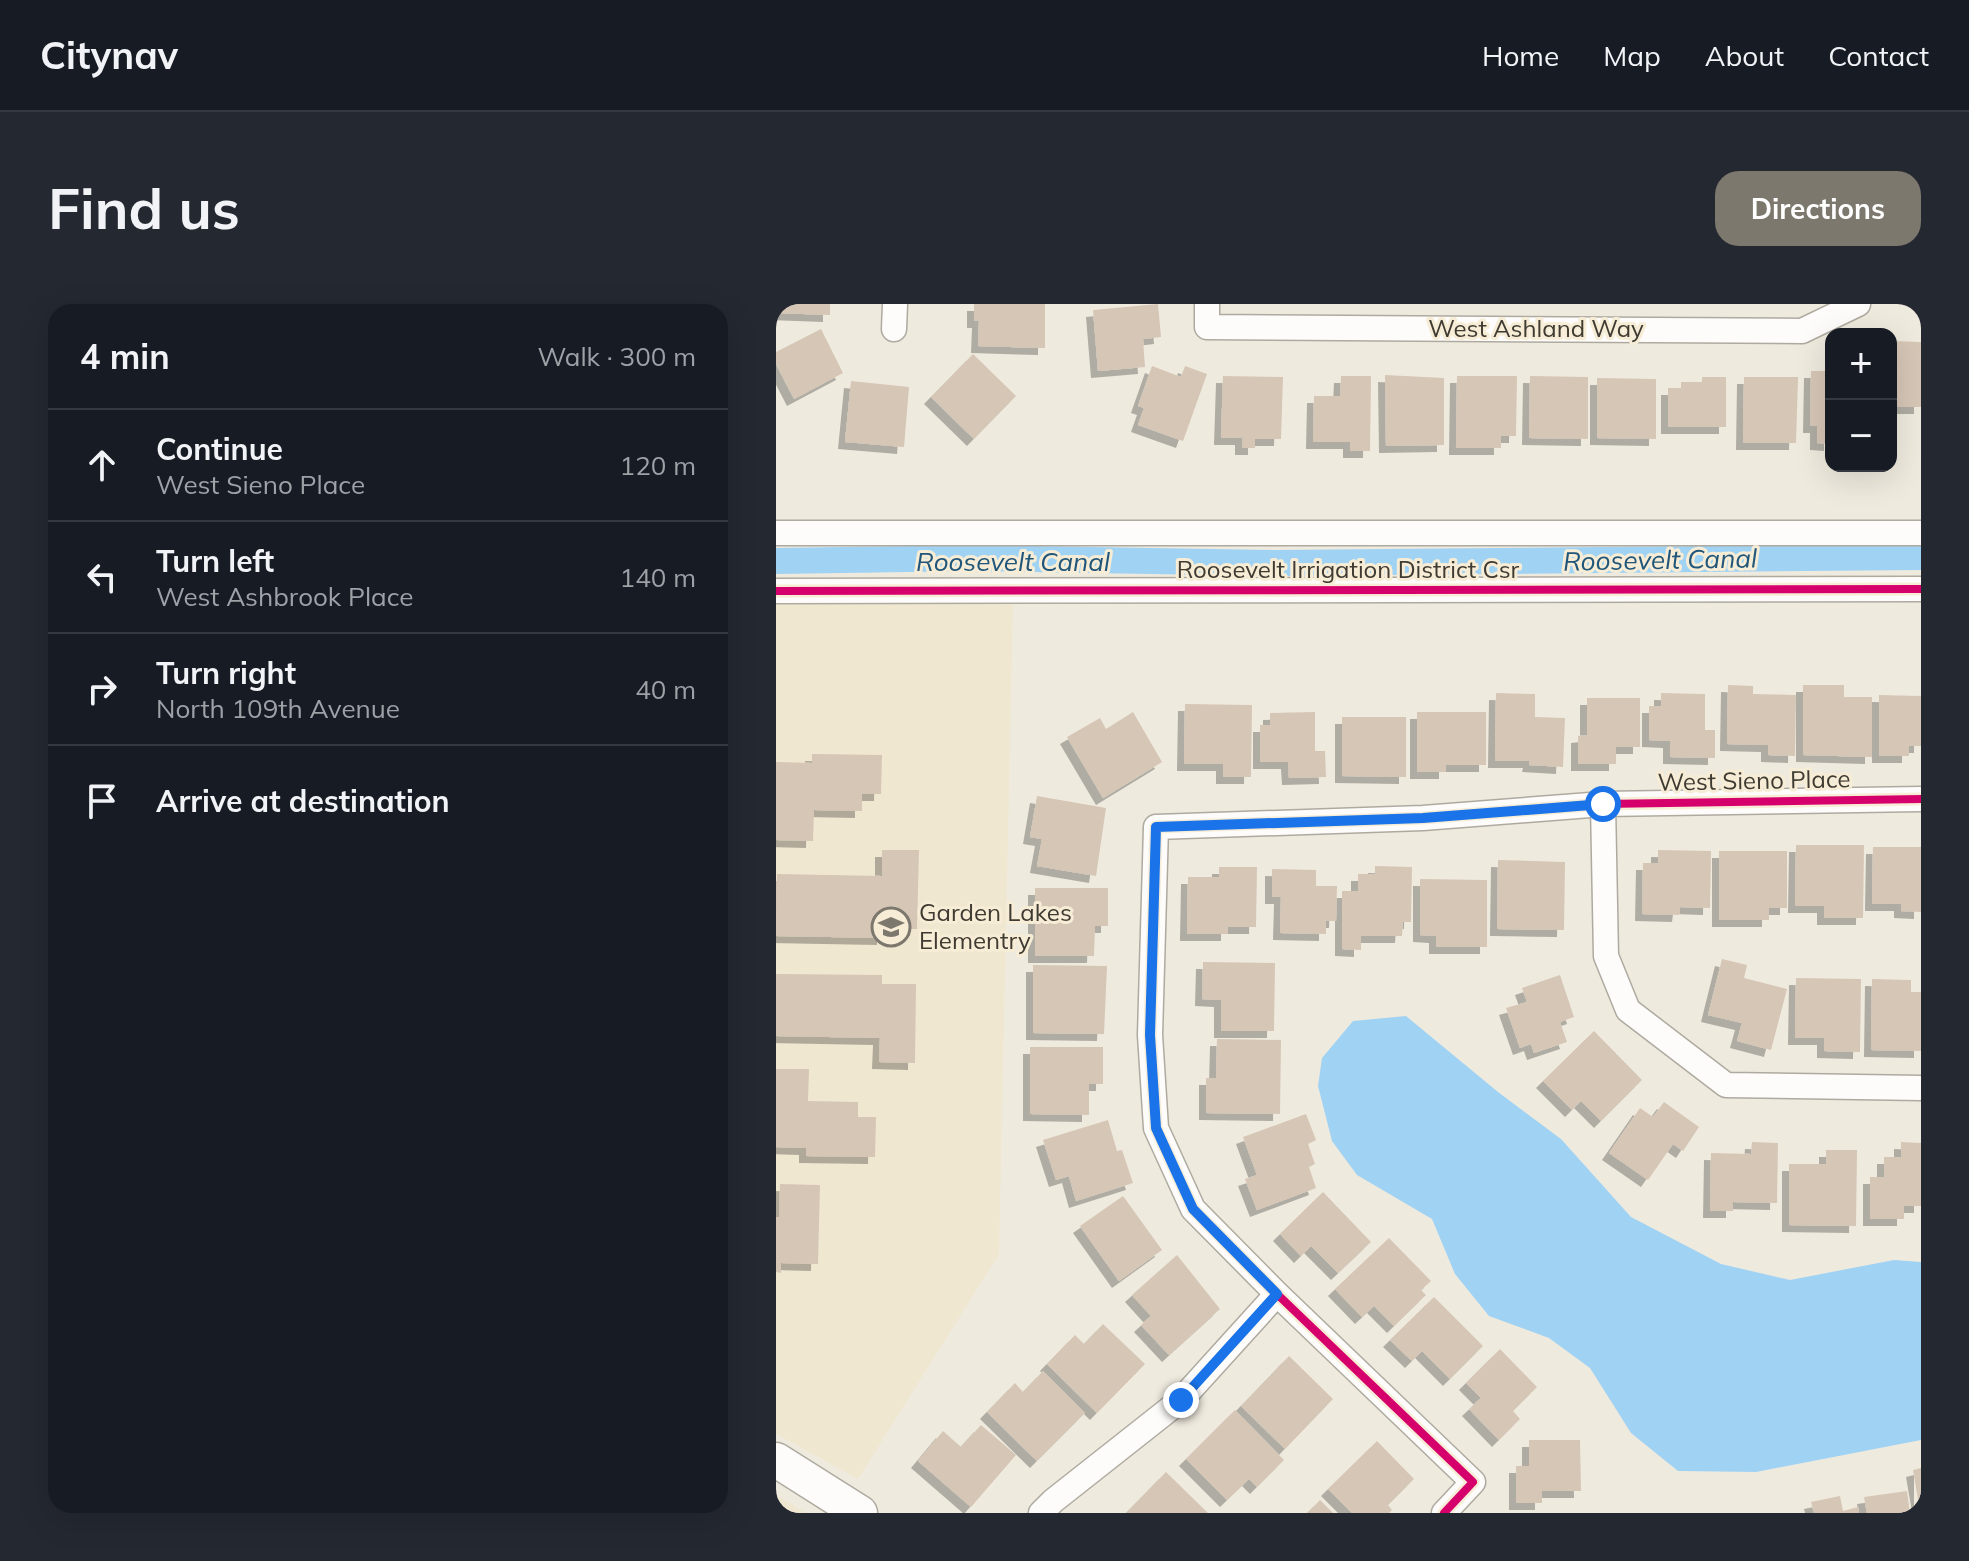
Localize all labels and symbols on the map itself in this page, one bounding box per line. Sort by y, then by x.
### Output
street label: West Ashland Way [1428,313,1644,343]
water label: Roosevelt Canal [1563,541,1758,578]
water label: Roosevelt Canal [916,545,1111,578]
street label: Roosevelt Irrigation District Csr [1177,554,1520,584]
street label: West Sieno Place [1657,763,1851,797]
route start [1585,786,1621,822]
place label: Garden Lakes Elementry [919,897,1072,955]
school or university icon: Garden Lakes Elementry [870,906,912,948]
route end [1163,1382,1199,1418]

